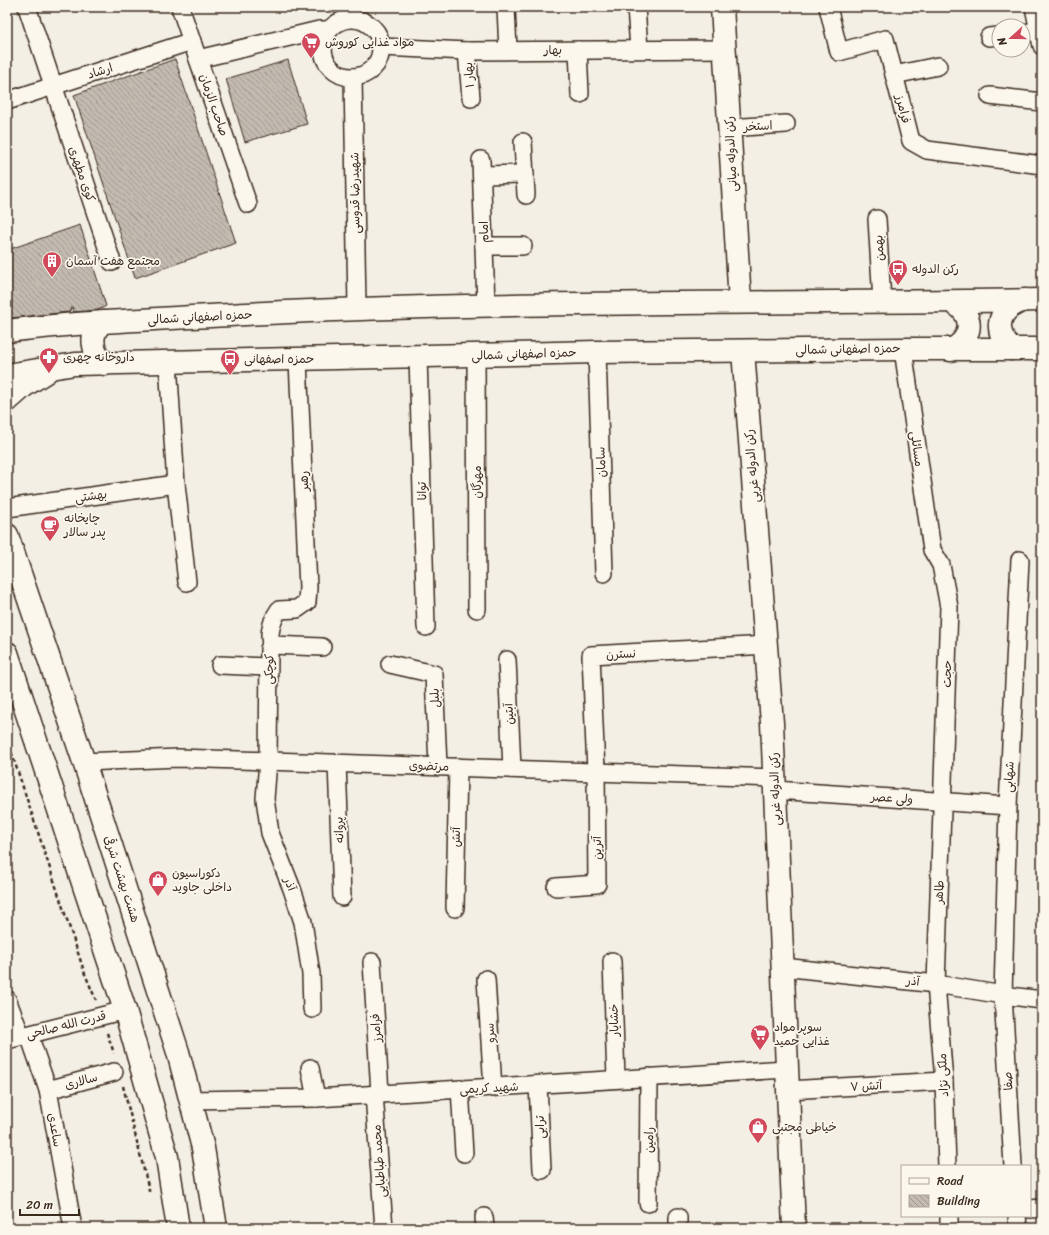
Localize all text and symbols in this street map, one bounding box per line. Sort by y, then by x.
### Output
north arrow [991,18,1031,58]
supermarket icon: مواد غذایی کوروش [300,31,322,59]
place label: مواد غذایی کوروش [325,31,414,53]
text: N [992,34,1013,49]
street label: بهار [543,39,562,61]
street label: ارشاد [84,57,116,85]
street label: بهار ۱ [457,61,481,89]
street label: صاحب الزمان [193,71,235,139]
street label: فرامرز [889,91,917,126]
street label: استخر [742,114,773,138]
street label: رکن الدوله میانی [718,116,744,192]
street label: کوی مطهری [62,143,102,205]
street label: شهیدرضا قدوسی [343,152,367,234]
street label: امام [473,221,495,243]
street label: بهمن [867,235,891,261]
building icon: مجتمع هفت آسمان [41,250,63,278]
place label: مجتمع هفت آسمان [66,250,160,272]
bus stop icon: رکن الدوله [887,258,909,286]
place label: رکن الدوله [912,258,959,280]
street label: حمزه اصفهانی شمالی [147,303,253,331]
street label: حمزه اصفهانی شمالی [795,337,901,361]
street label: حمزه اصفهانی شمالی [471,341,577,367]
pharmacy icon: داروخانه چهری [38,346,60,374]
place label: داروخانه چهری [63,346,135,368]
bus stop icon: حمزه اصفهانی [219,348,241,376]
place label: حمزه اصفهانی [244,348,314,370]
street label: رکن الدوله غربی [738,428,766,504]
street label: مسائلی [904,430,930,468]
street label: سامان [589,446,613,478]
street label: مهرگان [466,466,488,498]
street label: رهبر [292,470,316,493]
street label: توانا [411,481,433,501]
street label: بهشتی [74,483,108,509]
place label: چایخانه پدر سالار [63,507,106,543]
cafe icon: چایخانه پدر سالار [39,514,61,542]
street label: نسترن [606,642,636,666]
street label: کوچکی [257,653,281,685]
street label: حجت [936,660,958,688]
street label: بلبل [424,688,446,708]
street label: آبتین [497,702,521,725]
street label: رکن الدوله غربی [763,752,787,826]
street label: مرتضوی [408,754,450,778]
street label: شهابی [997,761,1021,793]
street label: ولی عصر [869,785,914,810]
street label: پروانه [328,816,350,844]
street label: آتش [445,826,467,847]
street label: هشت بهشت شرقی [98,833,147,926]
street label: آترین [586,835,608,860]
place label: دکوراسیون داخلی جاوید [172,862,232,898]
shop icon: دکوراسیون داخلی جاوید [147,869,169,897]
street label: آذر [277,873,303,895]
street label: طاهر [928,880,950,905]
street label: آذر [904,969,922,993]
street label: خشایار [602,1003,626,1038]
street label: قدرت الله صالحی [24,1004,108,1046]
street label: فرامرز [364,1013,388,1044]
place label: سوپر مواد غذایی حمید [774,1016,830,1052]
street label: سرو [478,1022,502,1045]
supermarket icon: سوپر مواد غذایی حمید [749,1023,771,1051]
street label: ملکی نژاد [931,1053,955,1097]
street label: سالاری [62,1066,100,1096]
street label: صفا [997,1071,1019,1091]
street label: آتش ۷ [850,1074,884,1098]
street label: شهید کریمی [459,1075,519,1101]
street label: ساعدی [41,1111,69,1149]
street label: ترابی [529,1114,551,1139]
shop icon: خیاطی مجتبی [747,1116,769,1144]
place label: خیاطی مجتبی [772,1116,837,1138]
street label: محمد طباطبایی [365,1124,393,1198]
street label: رامین [638,1127,660,1153]
legend [901,1165,1031,1217]
text: Road [937,1170,964,1192]
text: Building [937,1190,980,1212]
scale bar [20,1191,79,1217]
text: 20 m [26,1194,53,1216]

